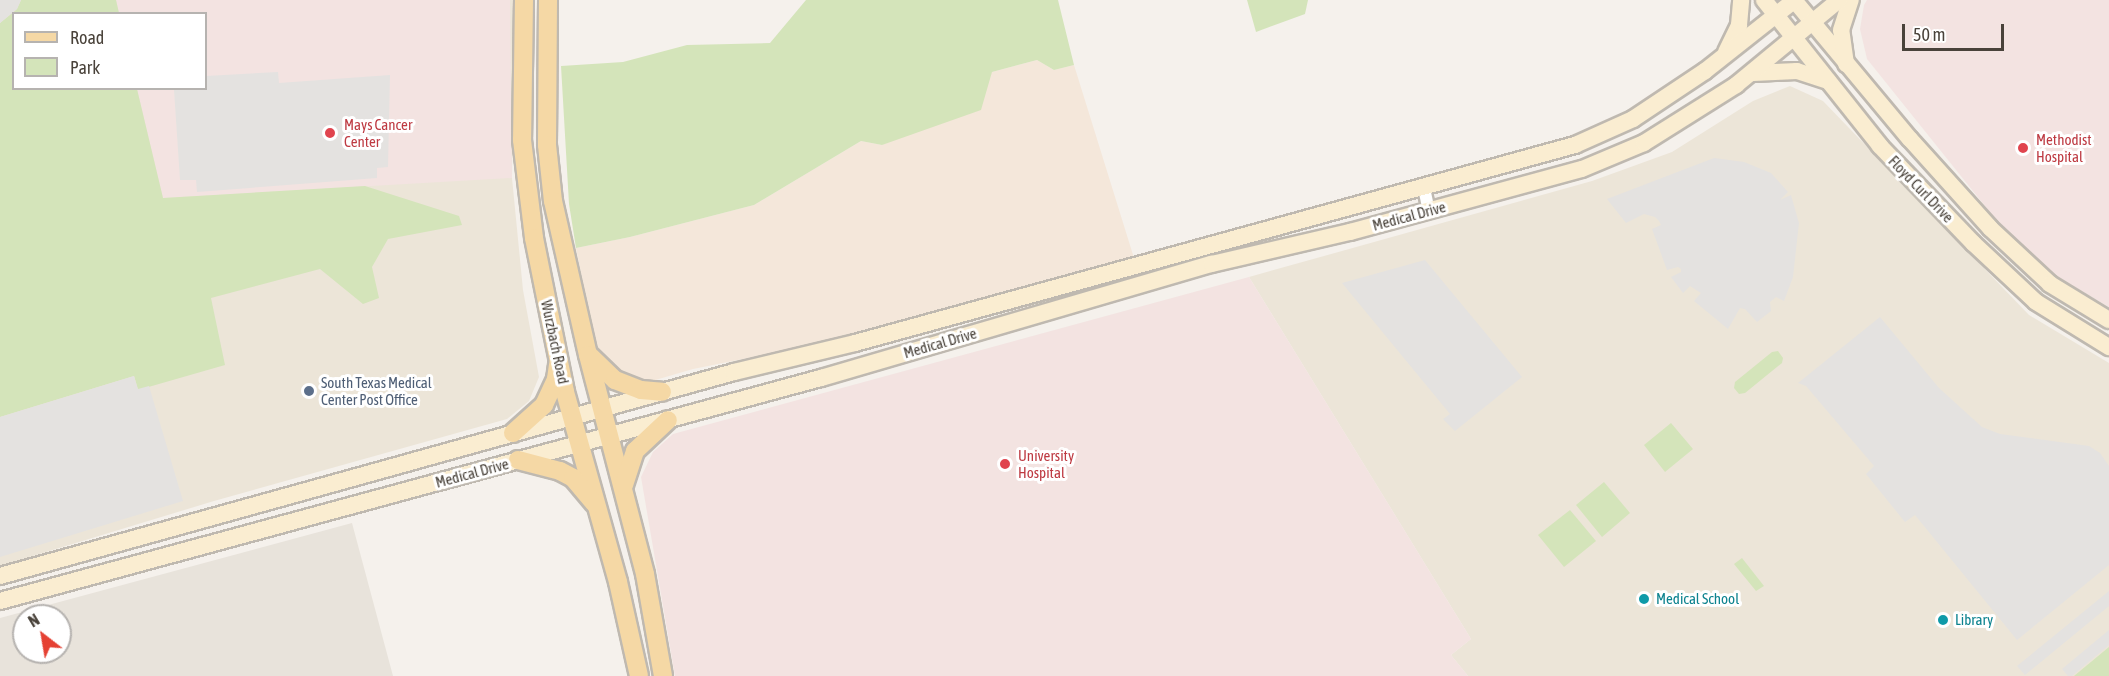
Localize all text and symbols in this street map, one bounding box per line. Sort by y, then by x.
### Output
legend [12,12,207,90]
scale bar [1905,12,2007,50]
text: 50 m [1913,24,1945,45]
text: Road [70,27,104,48]
text: Park [70,57,100,78]
place label: Mays Cancer Center [344,115,412,150]
marker: Mays Cancer Center [321,124,339,142]
place label: Methodist Hospital [2036,130,2092,165]
marker: Methodist Hospital [2014,139,2032,157]
street label: Floyd Curl Drive [1885,152,1957,226]
street label: Medical Drive [1370,198,1448,234]
street label: Wurzbach Road [537,298,573,386]
street label: Medical Drive [901,324,979,362]
place label: South Texas Medical Center Post Office [321,373,432,408]
marker: South Texas Medical Center Post Office [302,384,316,398]
place label: University Hospital [1018,446,1074,481]
street label: Medical Drive [433,455,511,491]
marker: University Hospital [996,455,1014,473]
place label: Medical School [1656,590,1739,608]
marker: Medical School [1637,592,1651,606]
north arrow [12,604,72,664]
text: N [25,610,42,630]
place label: Library [1955,611,1993,629]
marker: Library [1936,613,1950,627]

